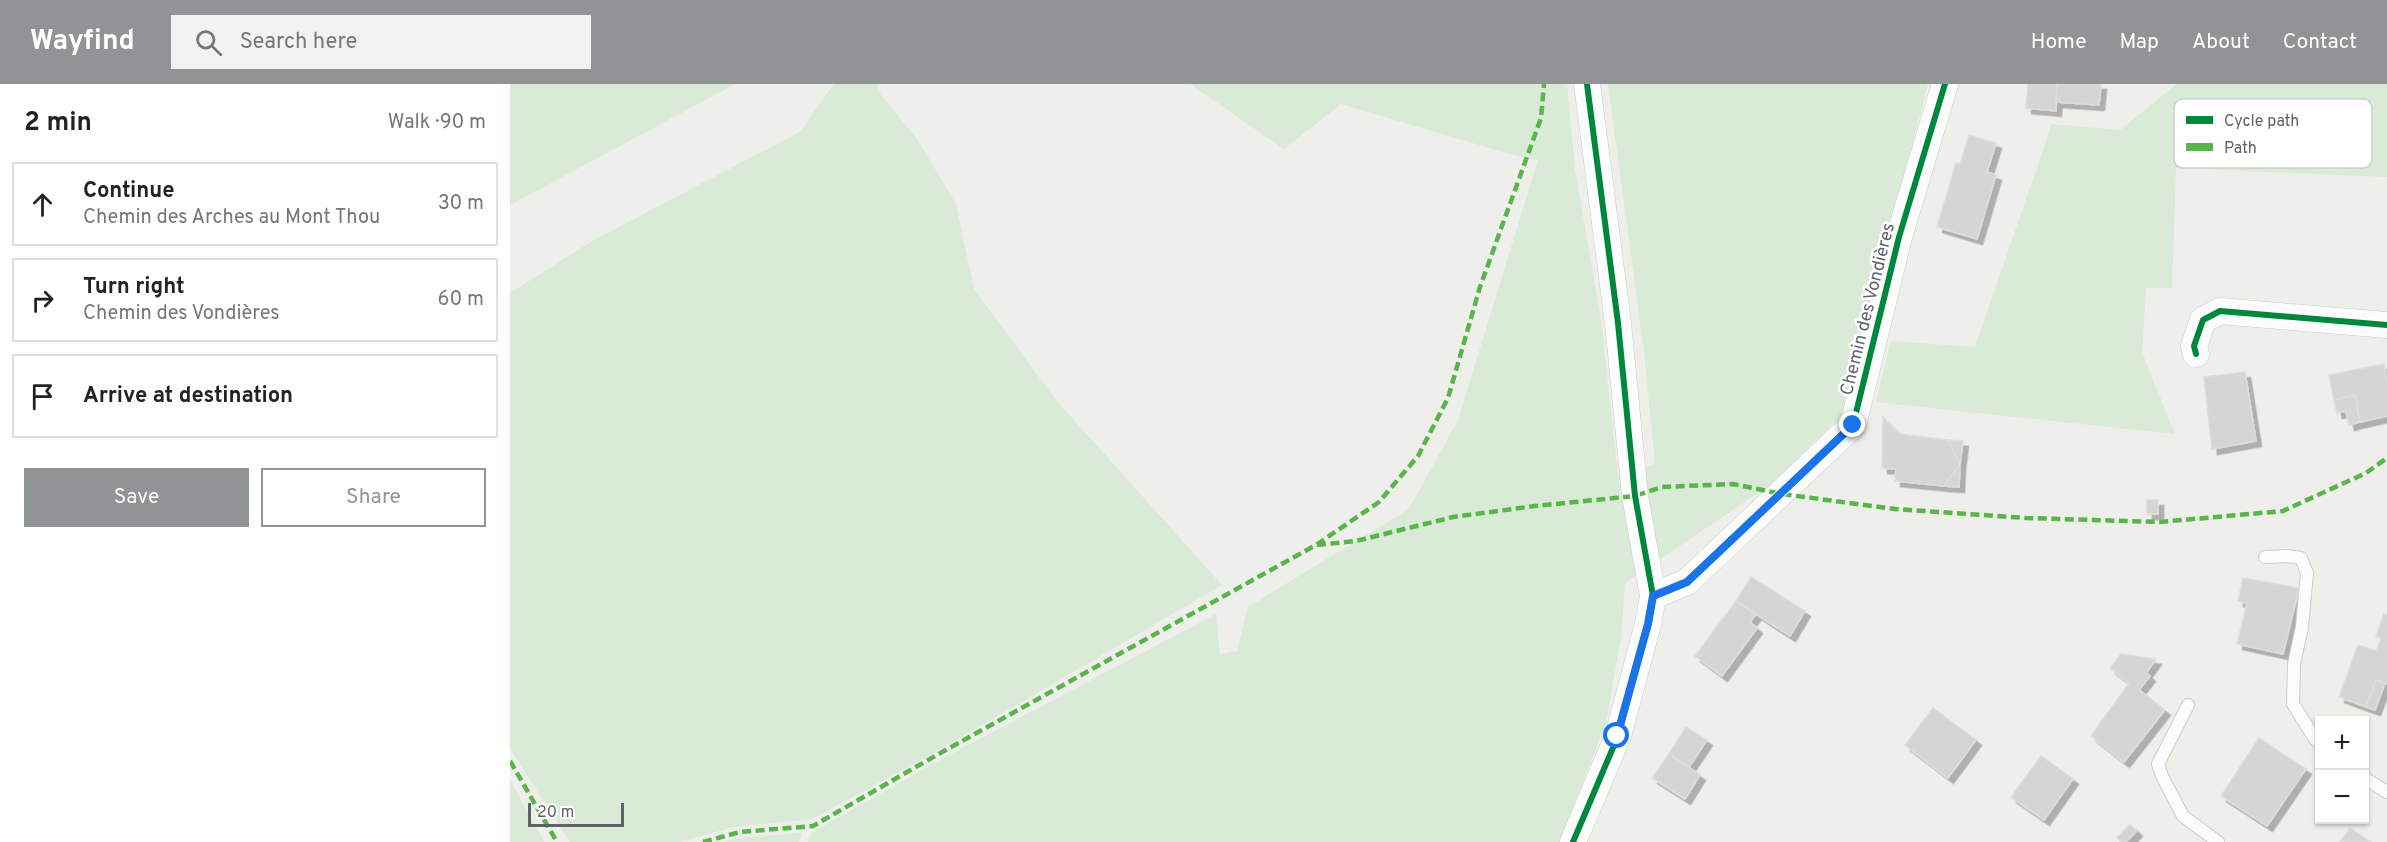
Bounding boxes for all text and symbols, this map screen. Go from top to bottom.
search box [171,15,591,69]
text: Wayfind [30,24,135,60]
icon: search [192,26,225,59]
text: Search here [240,29,357,56]
text: Home [2031,29,2087,56]
text: Map [2120,29,2159,56]
text: About [2192,29,2250,56]
text: Contact [2283,29,2357,56]
legend [2174,99,2372,168]
text: 2 min [24,107,92,140]
text: Walk · 90 m [388,110,486,136]
text: Cycle path [2224,112,2299,132]
text: Path [2224,139,2257,159]
text: Continue [83,178,174,205]
icon: ahead [26,188,59,221]
text: 30 m [438,191,484,217]
text: Chemin des Arches au Mont Thou [83,205,380,231]
street label: Chemin des Vondières [1836,221,1901,398]
text: Turn right [83,274,185,301]
icon: right [26,284,59,317]
text: 60 m [438,287,484,313]
text: Chemin des Vondières [83,301,280,327]
icon: arrive [26,380,59,413]
text: Arrive at destination [83,383,293,410]
route end [1839,411,1865,437]
button: Save [24,468,249,527]
button: Share [261,468,486,527]
map controls [2315,716,2369,824]
button: + [2315,716,2369,770]
route start [1603,722,1629,748]
button: − [2315,770,2369,824]
scale bar [528,800,624,828]
text: 20 m [537,803,574,823]

